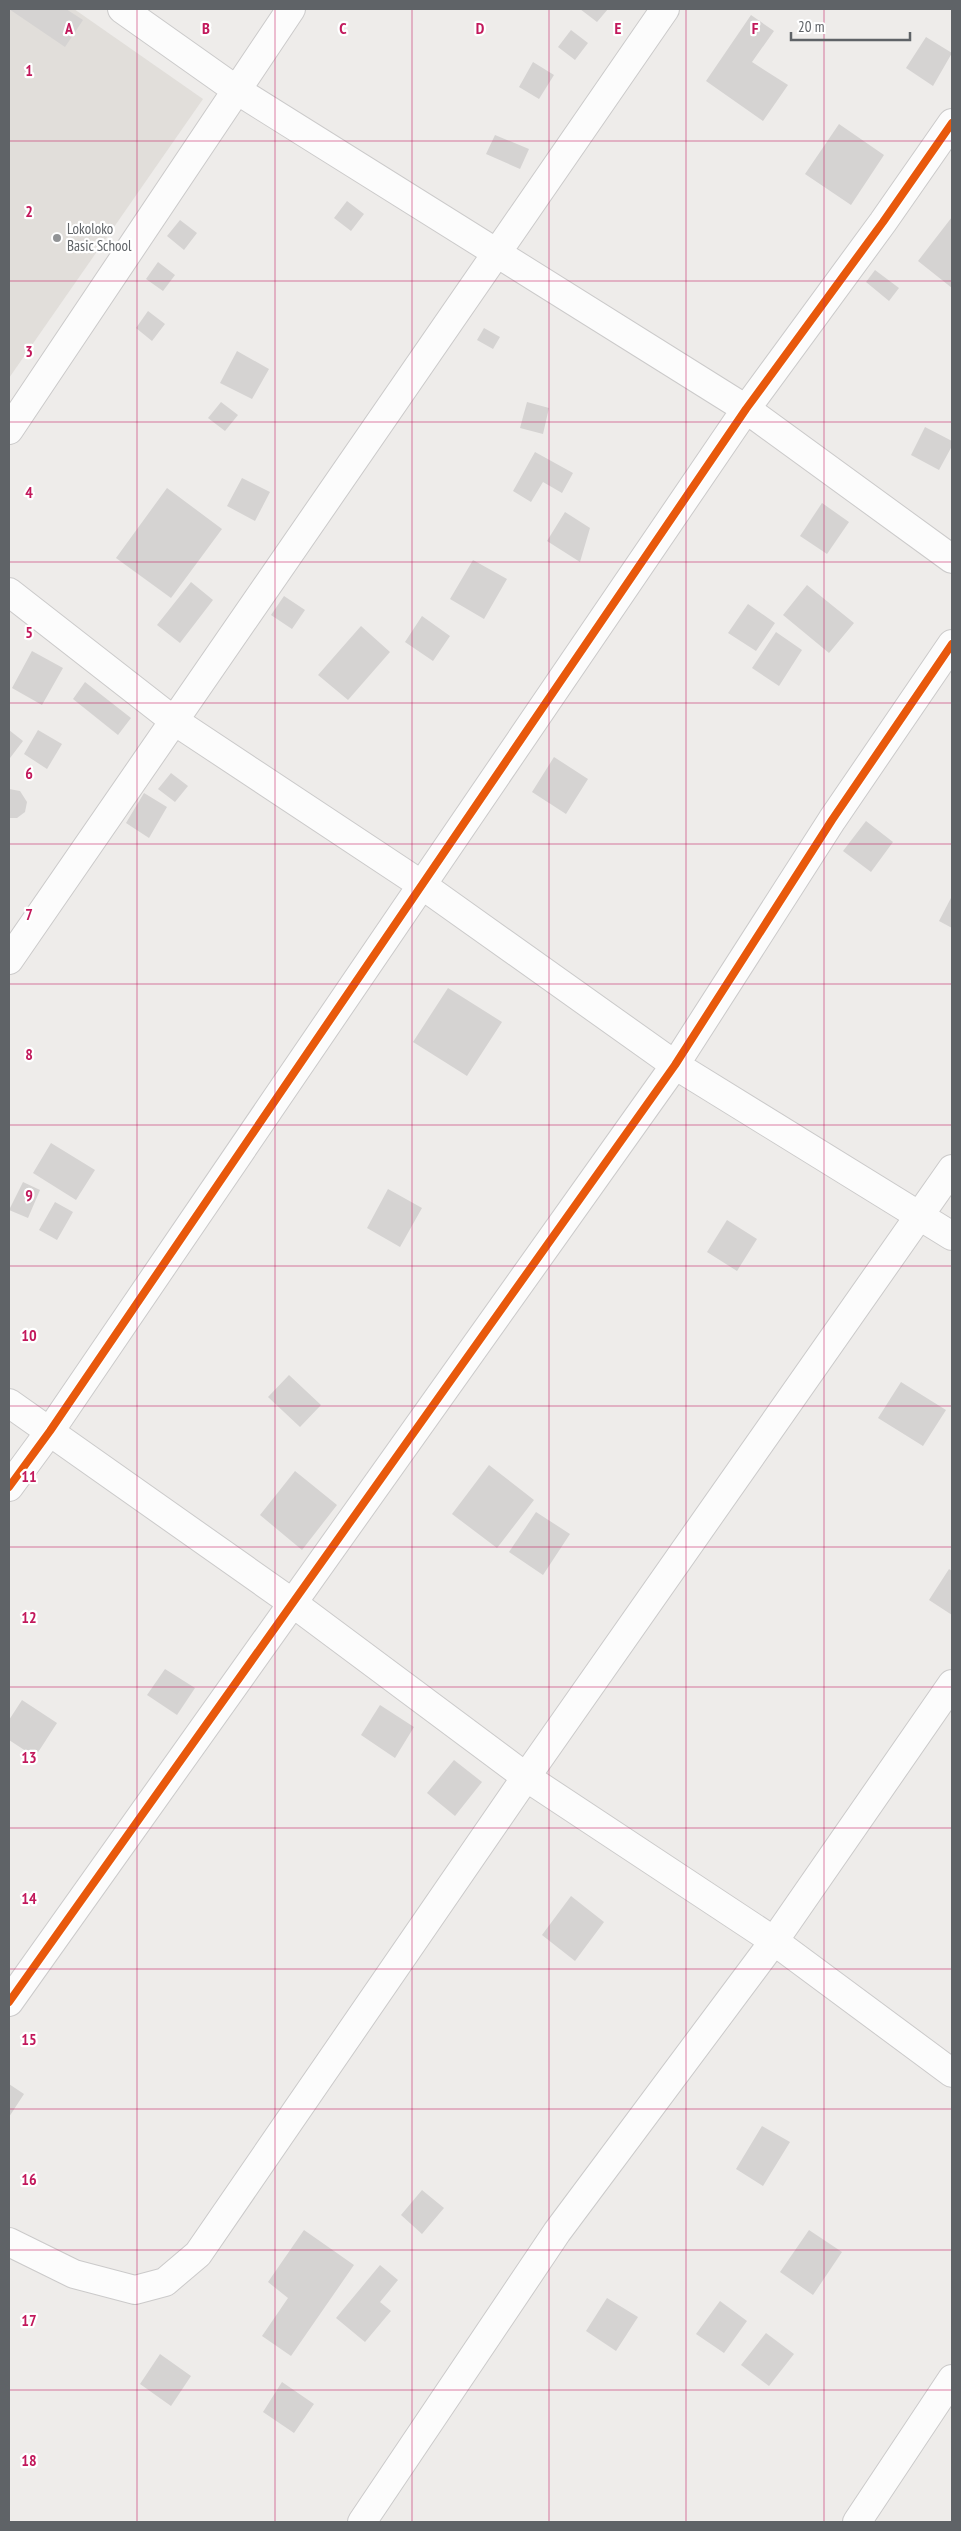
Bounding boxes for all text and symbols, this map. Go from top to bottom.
scale bar [791,10,910,42]
text: 20 m [798,17,824,36]
text: A [64,18,74,38]
text: B [202,18,210,38]
text: C [339,18,347,38]
text: D [476,18,485,38]
text: E [615,18,622,38]
text: F [752,18,759,38]
text: 1 [25,60,33,80]
text: 2 [25,201,33,221]
place label: Lokoloko Basic School [67,219,132,255]
marker: Lokoloko Basic School [51,232,63,244]
text: 3 [25,341,33,361]
text: 4 [25,482,33,502]
text: 5 [25,622,33,642]
text: 6 [25,763,33,783]
text: 7 [25,904,33,924]
text: 8 [25,1044,33,1064]
text: 9 [25,1185,33,1205]
text: 10 [21,1325,37,1345]
text: 11 [21,1466,37,1486]
text: 12 [21,1607,37,1627]
text: 13 [21,1747,37,1767]
text: 14 [21,1888,37,1908]
text: 15 [21,2029,37,2049]
text: 16 [21,2169,37,2189]
text: 17 [21,2310,37,2330]
text: 18 [21,2450,37,2470]

